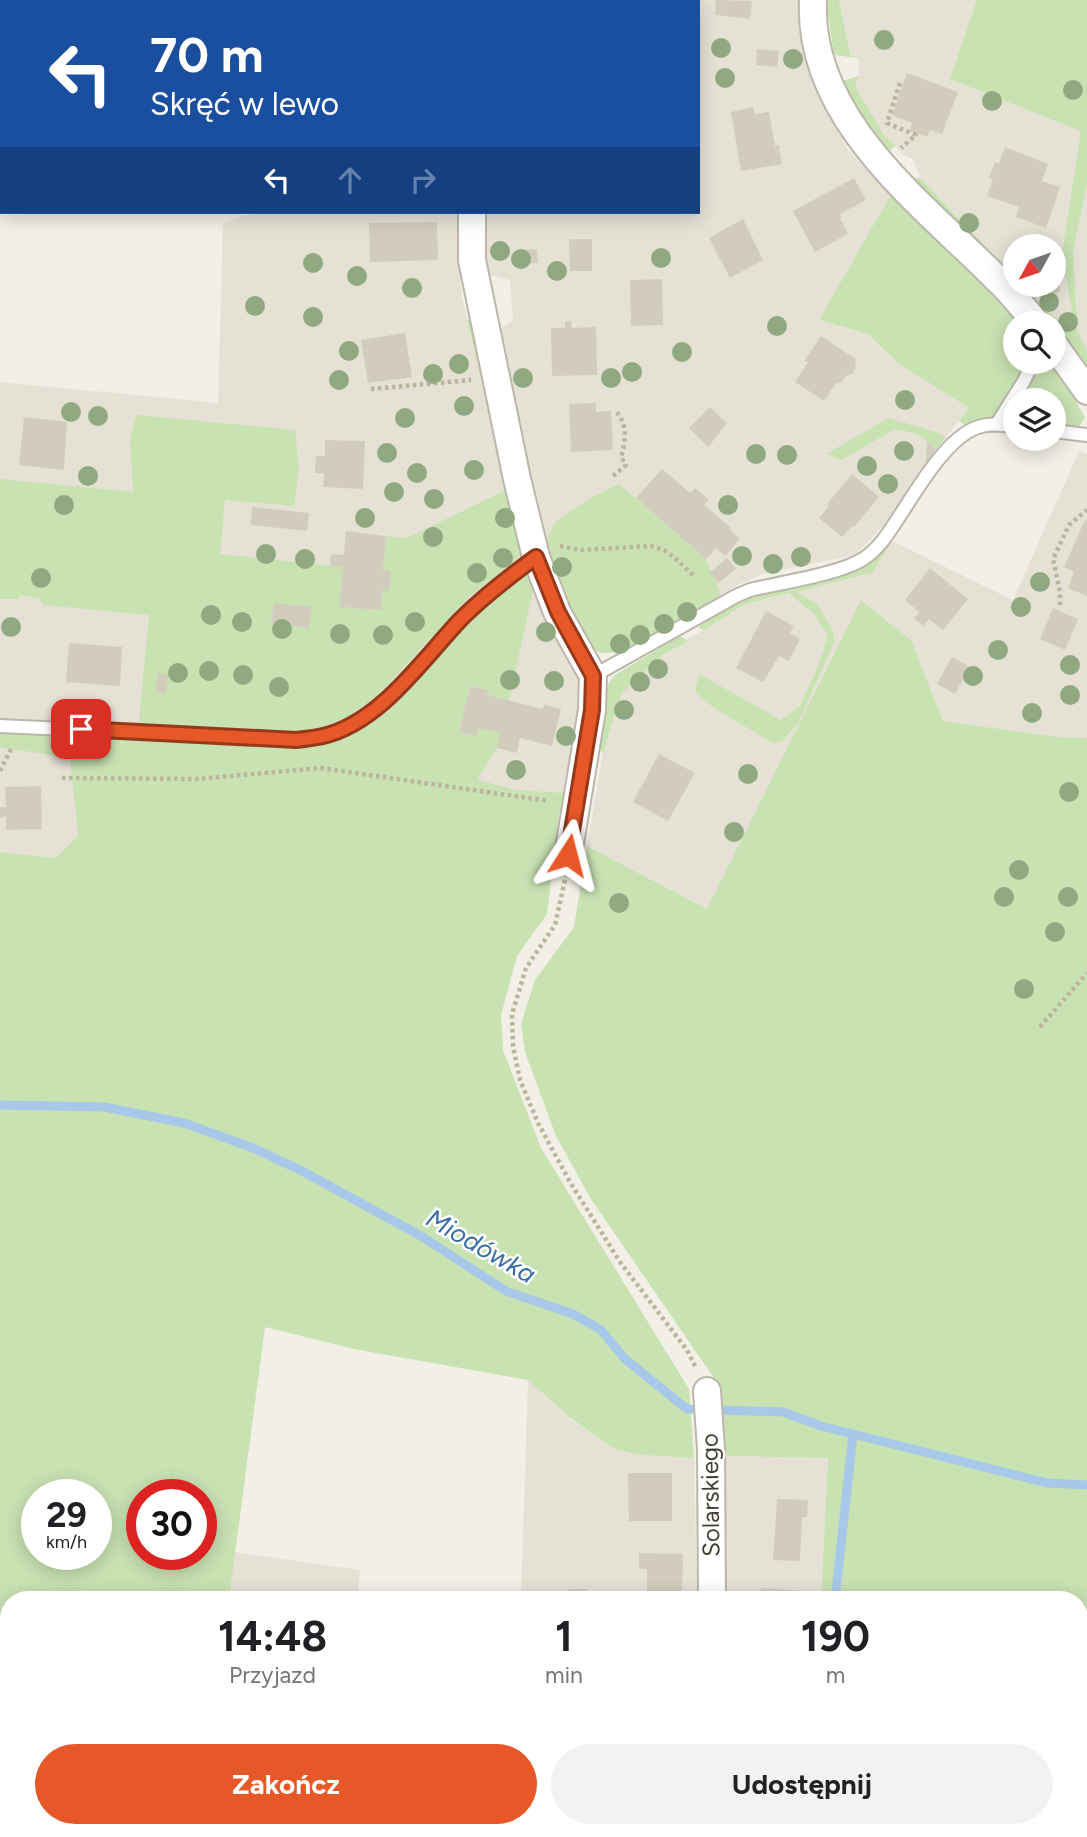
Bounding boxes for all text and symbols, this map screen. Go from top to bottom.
text: 70 m [150,25,263,84]
icon: left [35,28,126,119]
text: Skręć w lewo [150,85,339,123]
icon: left [258,161,296,199]
icon: ahead [331,161,369,199]
icon: right [404,161,442,199]
north arrow [1003,234,1066,298]
map controls [1003,234,1066,451]
button: search [1003,311,1066,374]
button: layers [1003,388,1066,451]
pin [51,699,111,759]
icon: arrive [62,710,100,748]
position arrow [531,818,605,892]
water label: Miodówka [421,1202,541,1290]
street label: Solarskiego [694,1433,726,1557]
speed limit sign: 30 [126,1479,217,1570]
text: 29 [46,1494,87,1536]
text: km/h [46,1531,87,1553]
text: 14:48 [218,1611,327,1662]
text: 1 [555,1611,573,1662]
text: 190 [801,1611,870,1662]
text: Przyjazd [229,1661,316,1689]
text: min [545,1661,583,1689]
text: m [826,1661,845,1689]
button: Zakończ [35,1744,537,1824]
button: Udostępnij [551,1744,1053,1824]

